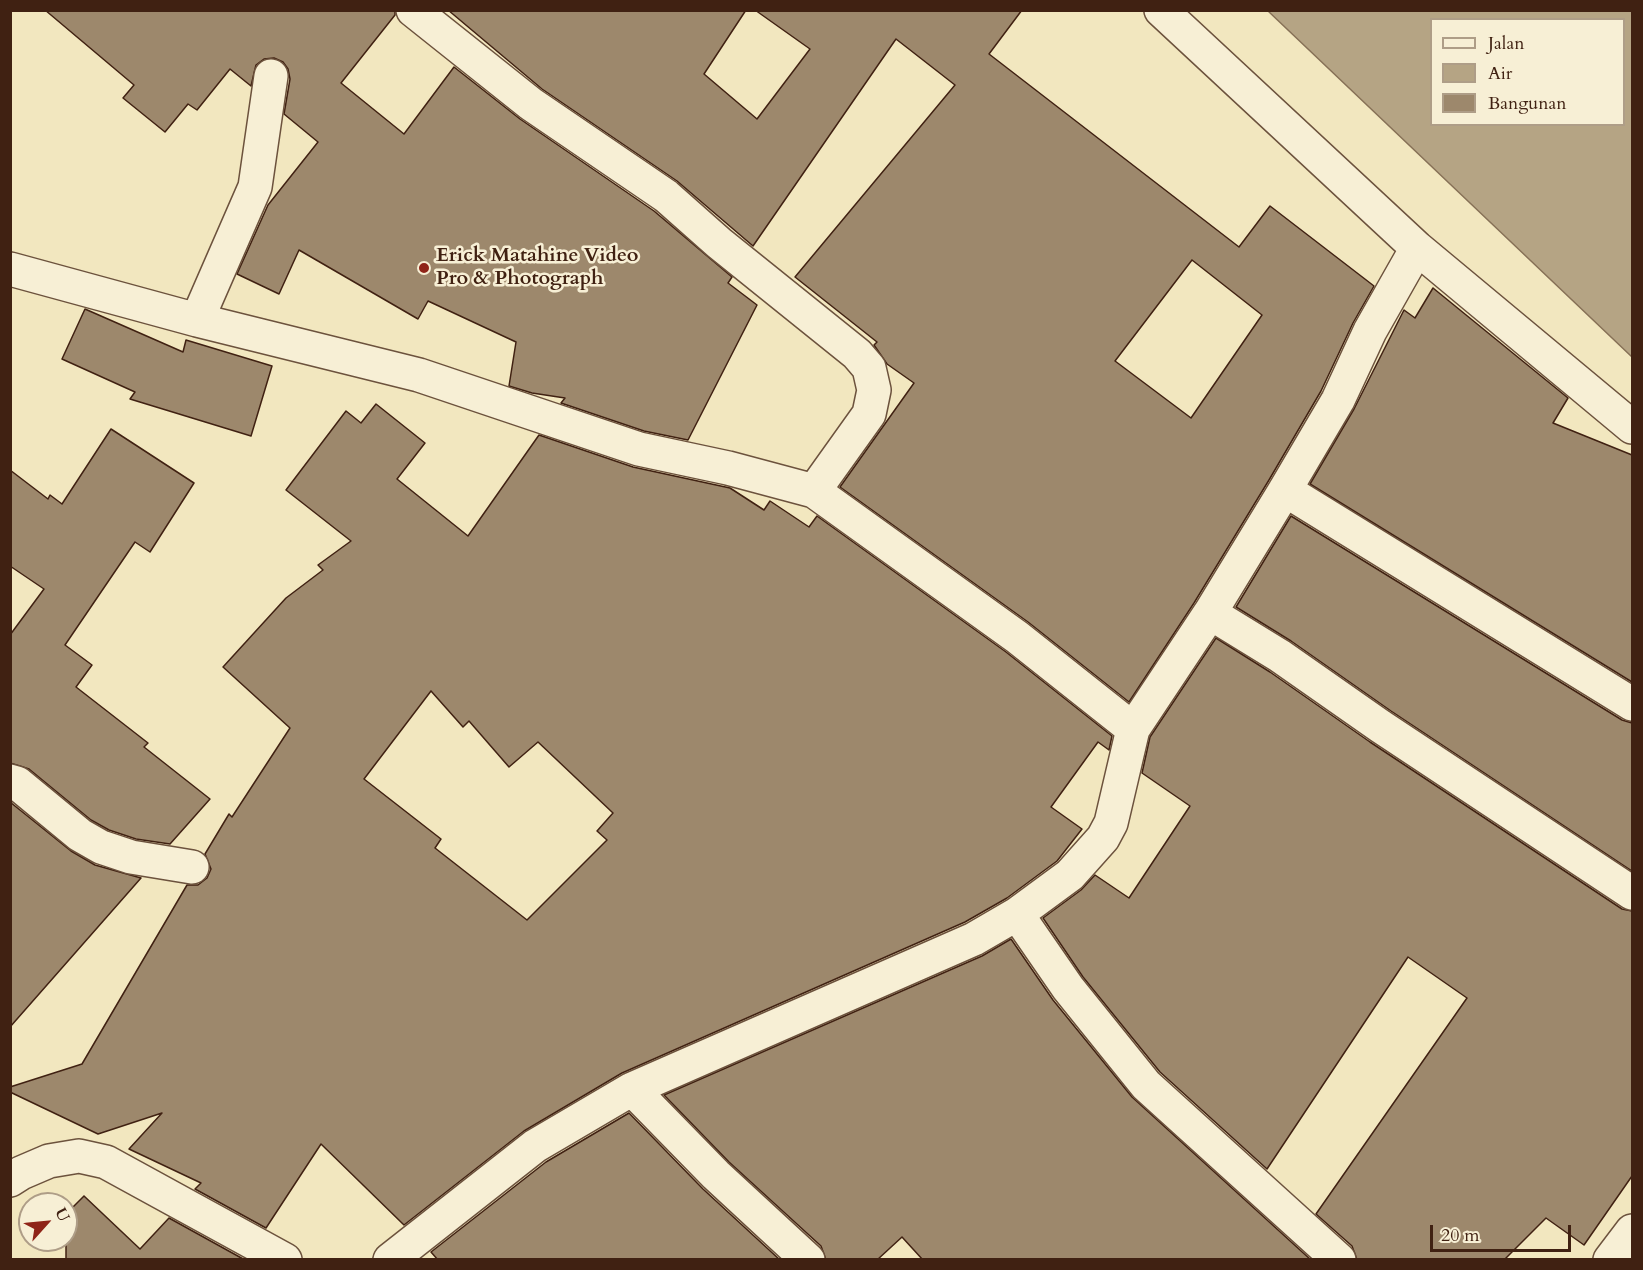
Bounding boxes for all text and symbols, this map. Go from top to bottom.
legend [1430,18,1625,126]
text: Jalan [1488,31,1524,56]
text: Air [1488,61,1512,86]
text: Bangunan [1488,91,1566,116]
place label: Erick Matahine Video Pro & Photograph [436,244,639,291]
marker: Erick Matahine Video Pro & Photograph [417,261,431,275]
north arrow [18,1192,78,1252]
text: U [49,1204,75,1226]
scale bar [1433,1213,1574,1251]
text: 20 m [1441,1223,1480,1248]

